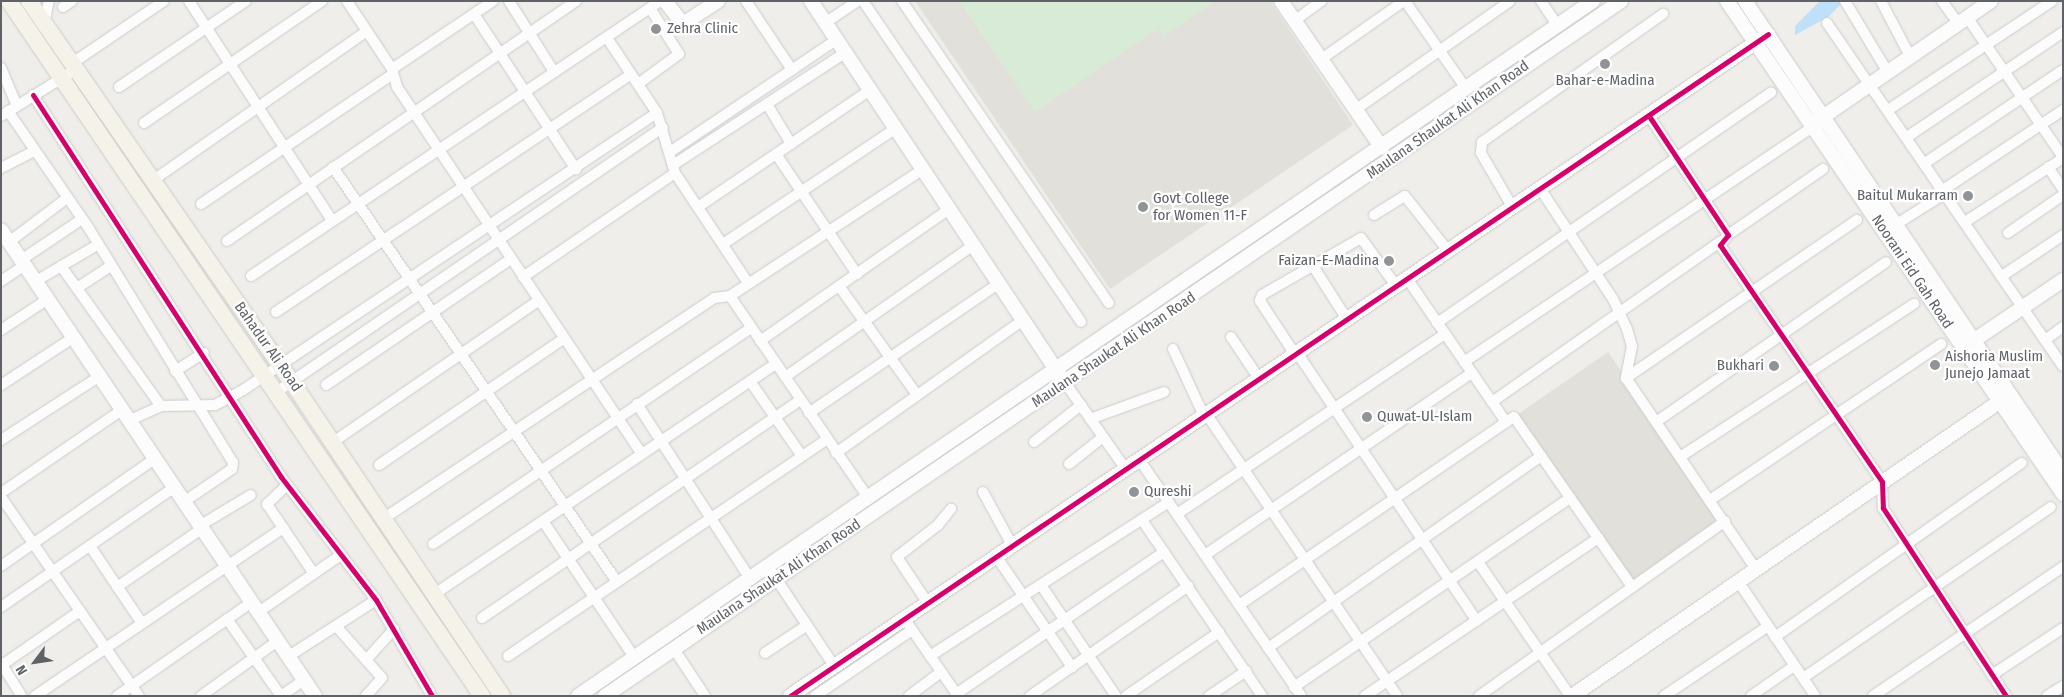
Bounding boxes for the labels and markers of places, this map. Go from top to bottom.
place label: Zehra Clinic [667,20,738,38]
marker: Zehra Clinic [649,22,663,36]
marker: Bahar-e-Madina [1599,58,1611,70]
place label: Bahar-e-Madina [1555,72,1655,90]
place label: Baitul Mukarram [1857,187,1958,205]
place label: Govt College for Women 11-F [1153,189,1247,224]
marker: Baitul Mukarram [1962,190,1974,202]
marker: Govt College for Women 11-F [1137,201,1149,213]
place label: Faizan-E-Madina [1278,252,1379,270]
marker: Faizan-E-Madina [1383,255,1395,267]
place label: Aishoria Muslim Junejo Jamaat [1945,347,2043,382]
place label: Bukhari [1717,357,1764,375]
marker: Aishoria Muslim Junejo Jamaat [1929,359,1941,371]
marker: Bukhari [1768,360,1780,372]
place label: Quwat-Ul-Islam [1377,408,1472,426]
marker: Quwat-Ul-Islam [1361,411,1373,423]
place label: Qureshi [1144,483,1192,501]
marker: Qureshi [1128,486,1140,498]

